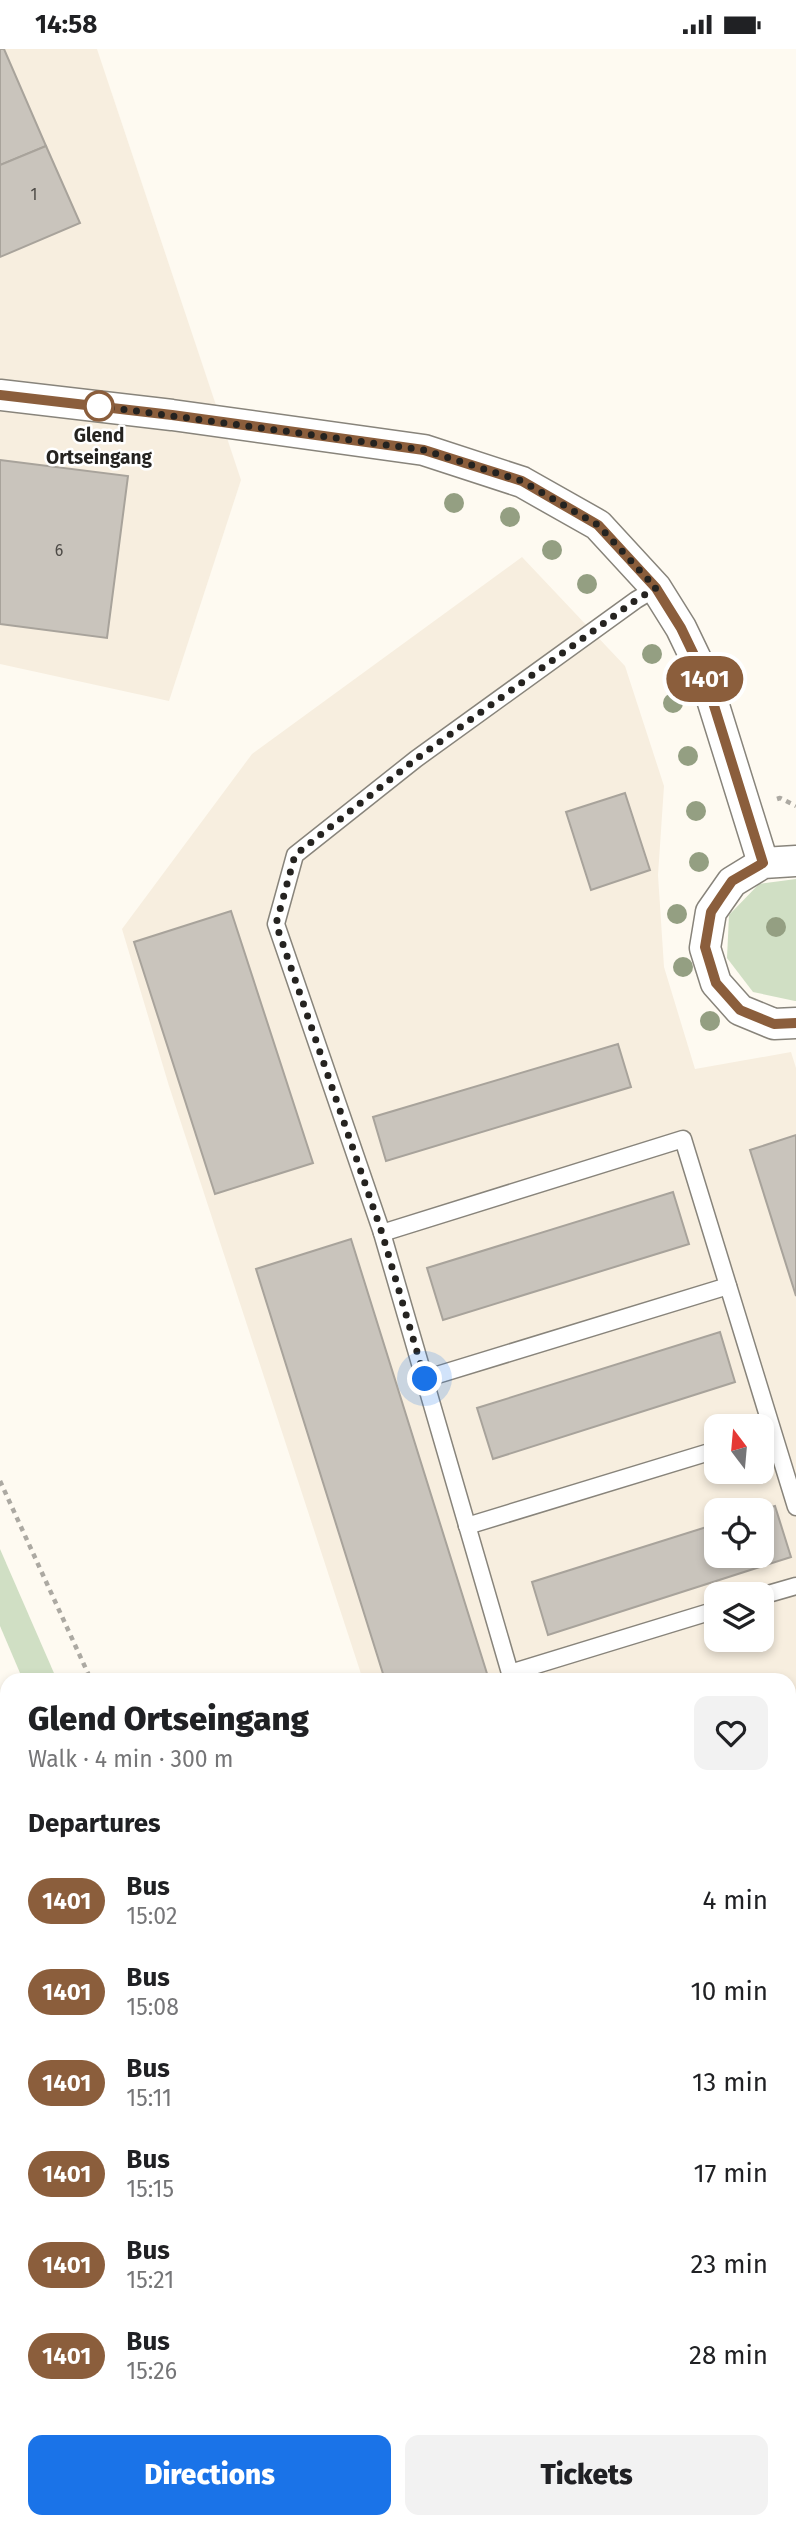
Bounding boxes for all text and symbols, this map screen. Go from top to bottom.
text: 14:58 [35,9,97,40]
house number: 1 [31,185,37,204]
marker: Glend Ortseingang [84,391,114,421]
place label: Glend Ortseingang [46,424,152,469]
house number: 6 [55,541,63,560]
line badge: 1401 [656,656,754,702]
text: 1401 [680,665,730,693]
your location [407,1361,442,1396]
north arrow [704,1414,774,1484]
map controls [704,1414,774,1652]
button: locate [704,1498,774,1568]
button: layers [704,1582,774,1652]
button: heart [694,1696,768,1770]
text: Glend Ortseingang [28,1699,309,1739]
text: Walk · 4 min · 300 m [28,1745,233,1773]
text: Departures [28,1808,161,1839]
text: Bus [126,1871,170,1902]
text: 4 min [702,1885,768,1916]
text: 1401 [42,1887,91,1915]
text: 15:02 [126,1902,177,1930]
text: Bus [126,1962,170,1993]
text: 10 min [690,1976,768,2007]
text: 1401 [42,1978,91,2006]
text: 15:08 [126,1993,179,2021]
text: Bus [126,2053,170,2084]
text: 13 min [692,2067,768,2098]
text: 1401 [42,2069,91,2097]
text: 15:11 [126,2084,172,2112]
text: Bus [126,2144,170,2175]
text: 17 min [693,2158,768,2189]
text: 1401 [42,2160,91,2188]
text: 15:15 [126,2175,174,2203]
text: Bus [126,2235,170,2266]
text: 23 min [691,2249,768,2280]
text: 1401 [42,2251,91,2279]
text: 15:21 [126,2266,174,2294]
text: Bus [126,2326,170,2357]
text: 28 min [689,2340,768,2371]
text: 1401 [42,2342,91,2370]
text: 15:26 [126,2357,177,2385]
button: Directions [28,2435,391,2515]
button: Tickets [405,2435,768,2515]

